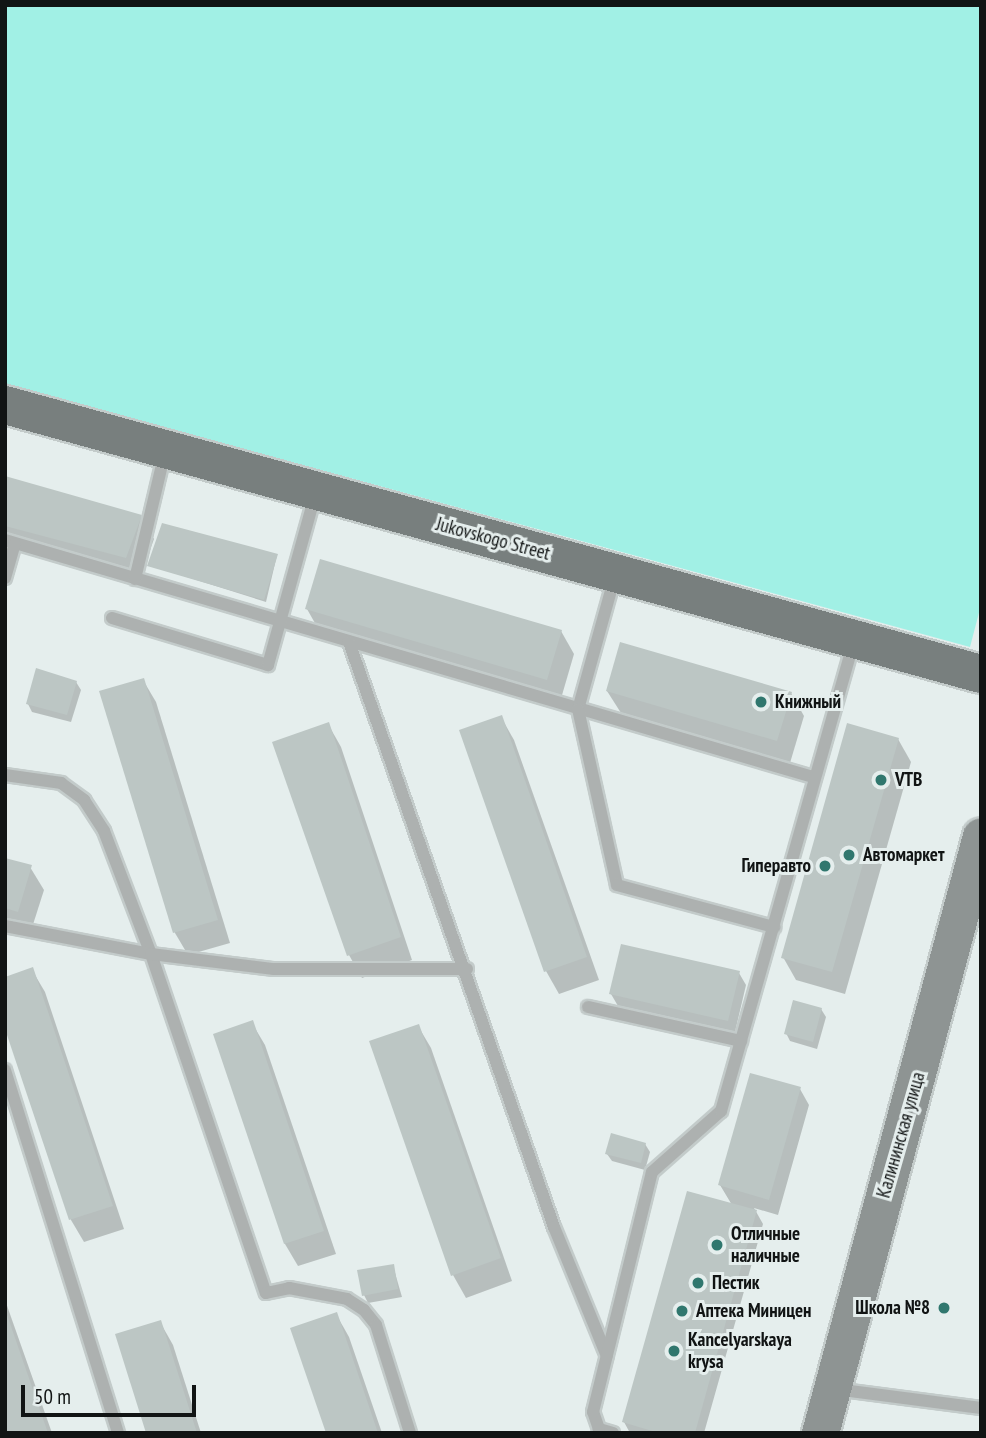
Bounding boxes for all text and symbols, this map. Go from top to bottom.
street label: Jukovskogo Street [434,513,552,565]
place label: Книжный [775,691,841,713]
marker: Книжный [753,694,769,710]
place label: VTB [895,769,922,791]
marker: VTB [873,772,889,788]
place label: Автомаркет [863,844,945,866]
marker: Автомаркет [841,847,857,863]
place label: Гиперавто [741,855,811,877]
marker: Гиперавто [817,858,833,874]
street label: Калининская улица [872,1069,930,1201]
place label: Отличные наличные [731,1223,800,1267]
marker: Отличные наличные [709,1237,725,1253]
place label: Пестик [712,1272,760,1294]
marker: Пестик [690,1275,706,1291]
place label: Школа №8 [855,1297,930,1319]
place label: Аптека Миницен [696,1300,812,1322]
marker: Школа №8 [936,1300,952,1316]
marker: Аптека Миницен [674,1303,690,1319]
place label: Kancelyarskaya krysa [688,1329,792,1373]
marker: Kancelyarskaya krysa [666,1343,682,1359]
scale bar [24,1372,200,1416]
text: 50 m [34,1383,71,1410]

